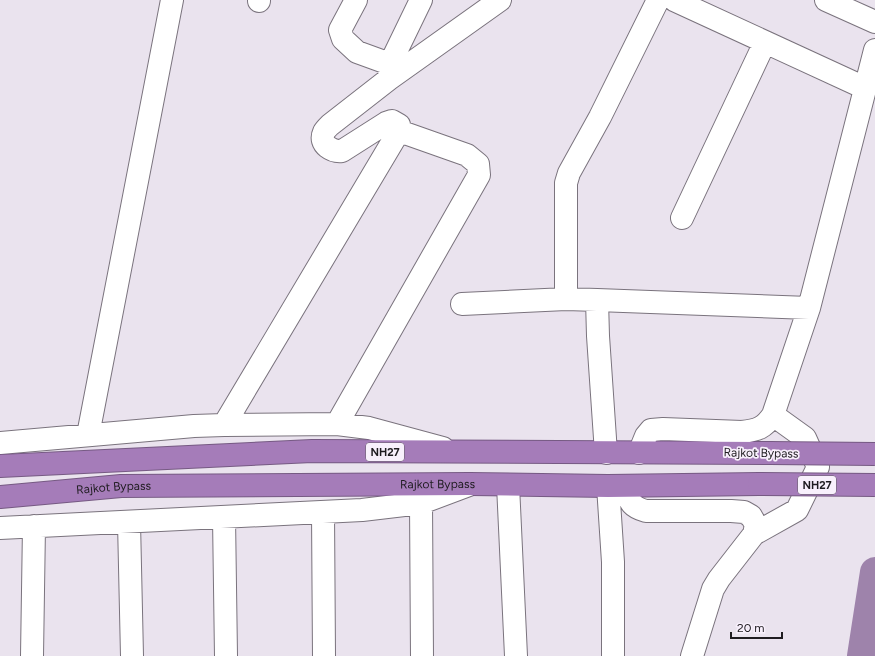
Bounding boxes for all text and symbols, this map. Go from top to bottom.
road number: NH27 [366,443,404,461]
street label: Rajkot Bypass [723,445,799,461]
road number: NH27 [798,476,836,494]
street label: Rajkot Bypass [400,477,476,491]
street label: Rajkot Bypass [75,479,152,497]
scale bar [731,614,782,640]
text: 20 m [737,621,765,635]

